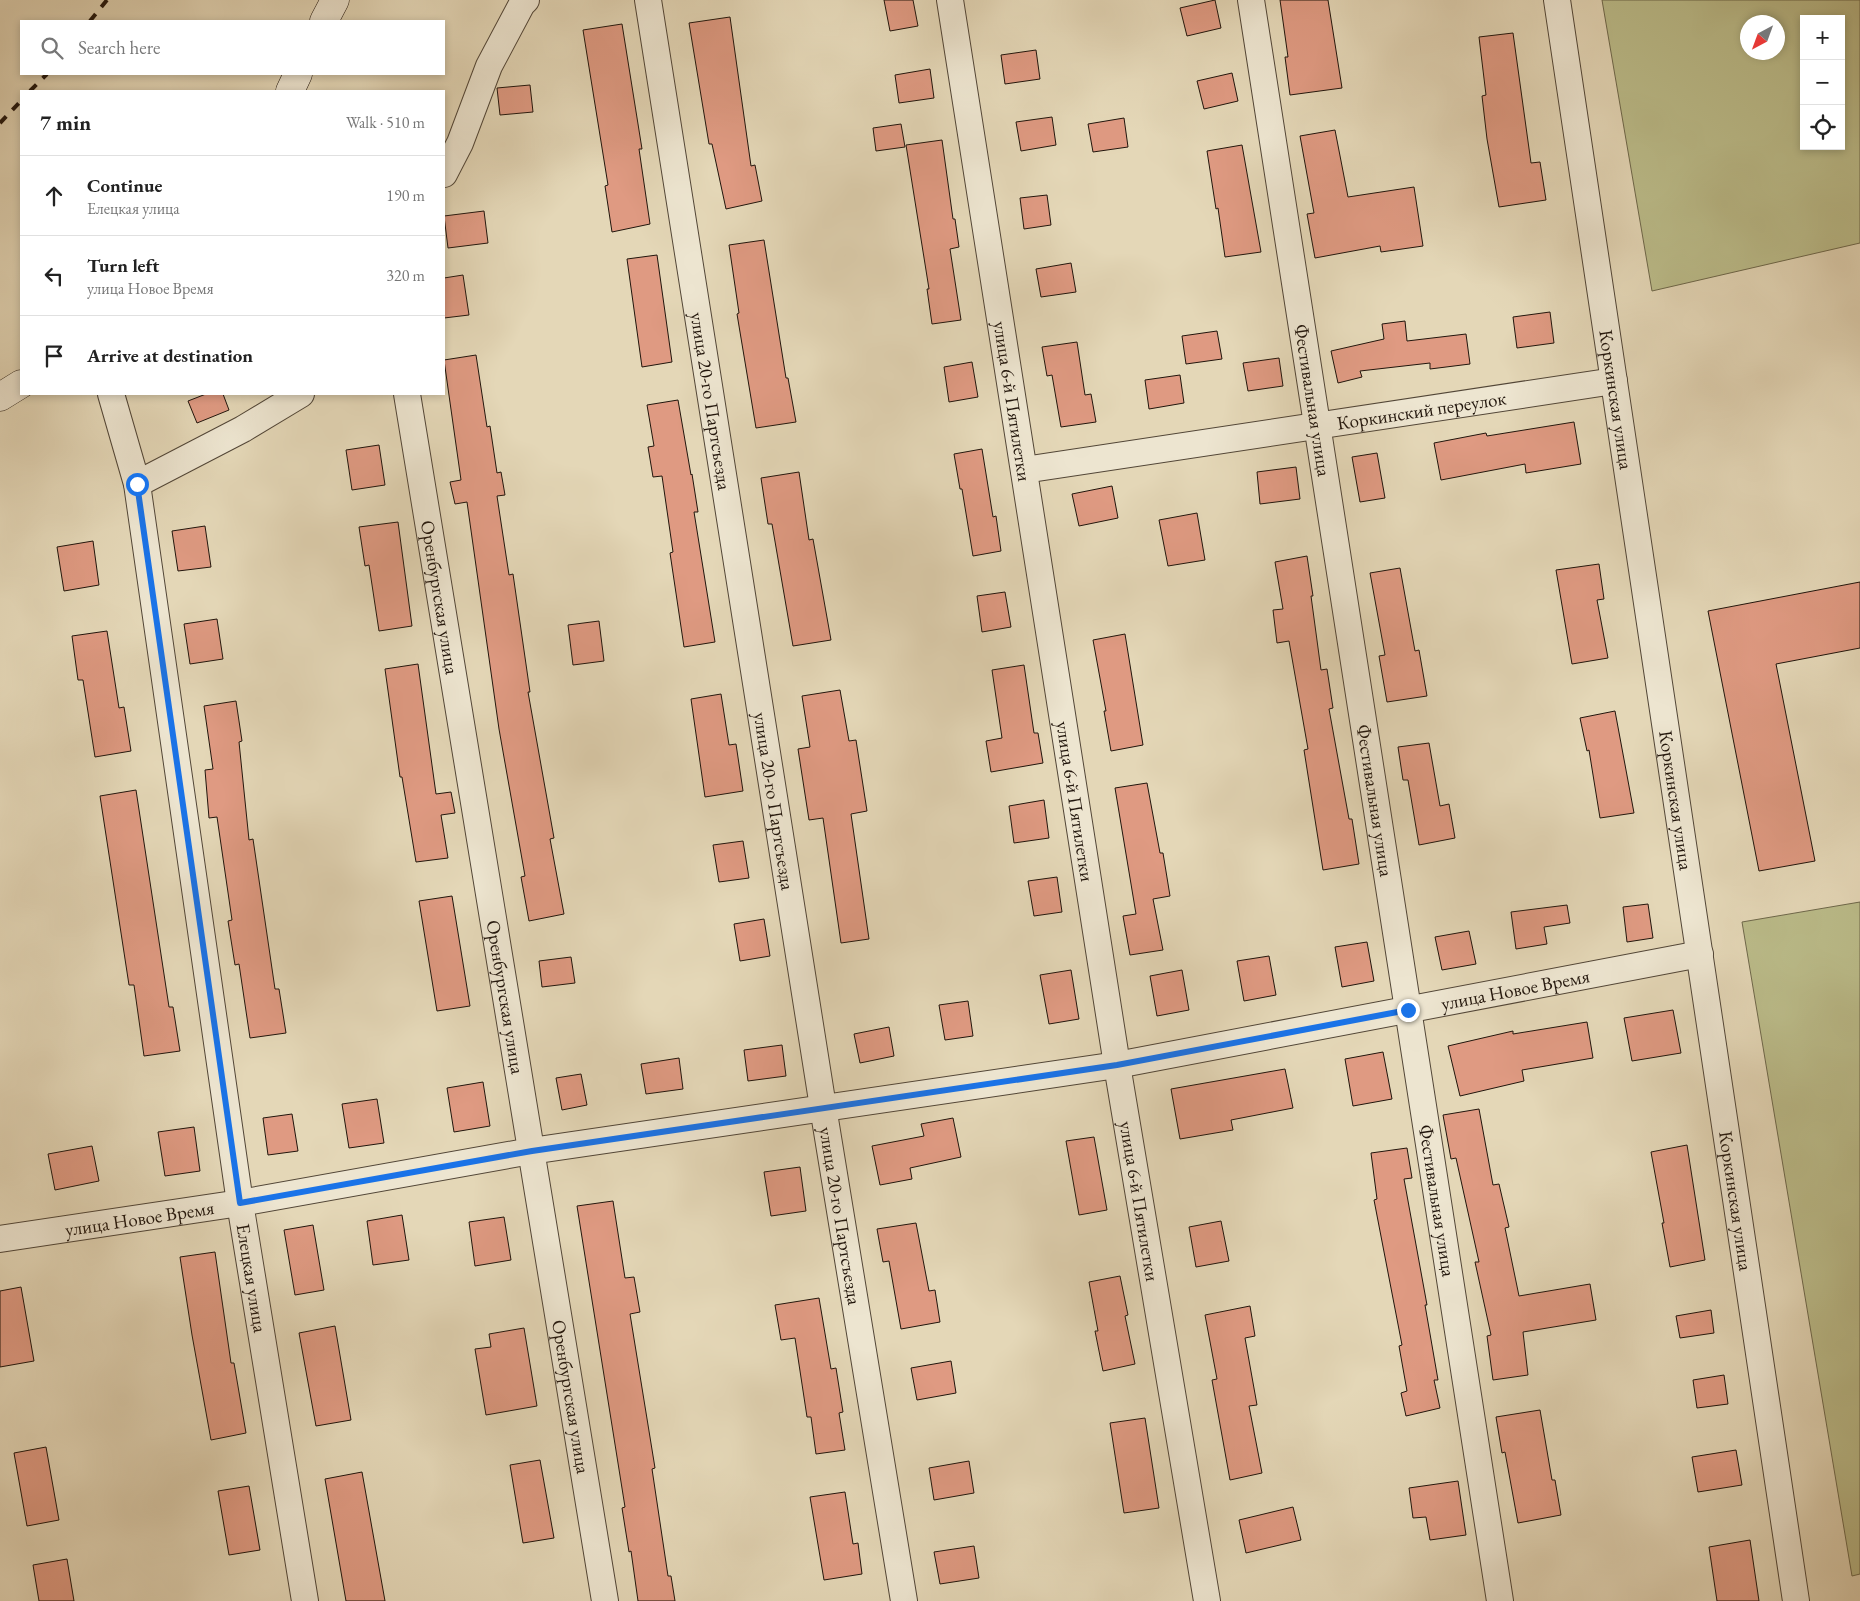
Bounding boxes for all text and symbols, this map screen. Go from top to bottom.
north arrow [1740,15,1785,60]
map controls [1800,15,1845,150]
button: + [1800,15,1845,60]
search box [20,20,445,75]
icon: search [38,34,66,62]
text: Search here [78,35,160,60]
button: − [1800,60,1845,105]
button: locate [1800,105,1845,150]
text: 7 min [40,109,91,136]
text: Walk · 510 m [346,112,425,133]
text: Continue [87,173,162,198]
icon: ahead [40,182,68,210]
text: 190 m [386,185,425,206]
text: Елецкая улица [87,198,180,219]
text: Turn left [87,253,159,278]
icon: left [40,262,68,290]
text: 320 m [386,265,425,286]
text: улица Новое Время [87,278,214,299]
street label: улица 20-го Партсъезда [685,310,738,492]
street label: улица 6-й Пятилетки [988,319,1038,483]
street label: Фестивальная улица [1289,322,1337,478]
street label: Коркинская улица [1594,328,1639,472]
icon: arrive [40,342,68,370]
text: Arrive at destination [87,343,253,368]
street label: Коркинский переулок [1335,385,1508,435]
route start [126,473,149,496]
street label: Оренбургская улица [415,518,465,677]
street label: улица 20-го Партсъезда [748,710,801,892]
street label: улица 6-й Пятилетки [1051,719,1101,883]
street label: Фестивальная улица [1351,722,1400,879]
street label: Коркинская улица [1654,729,1699,872]
street label: Оренбургская улица [481,918,531,1076]
street label: улица Новое Время [1439,963,1592,1016]
route end [1397,999,1420,1022]
street label: улица 6-й Пятилетки [1114,1119,1166,1283]
street label: Фестивальная улица [1414,1123,1462,1279]
street label: улица 20-го Партсъезда [814,1125,868,1307]
street label: Коркинская улица [1713,1129,1759,1273]
street label: улица Новое Время [63,1194,216,1242]
street label: Елецкая улица [231,1222,274,1335]
street label: Оренбургская улица [547,1318,596,1476]

